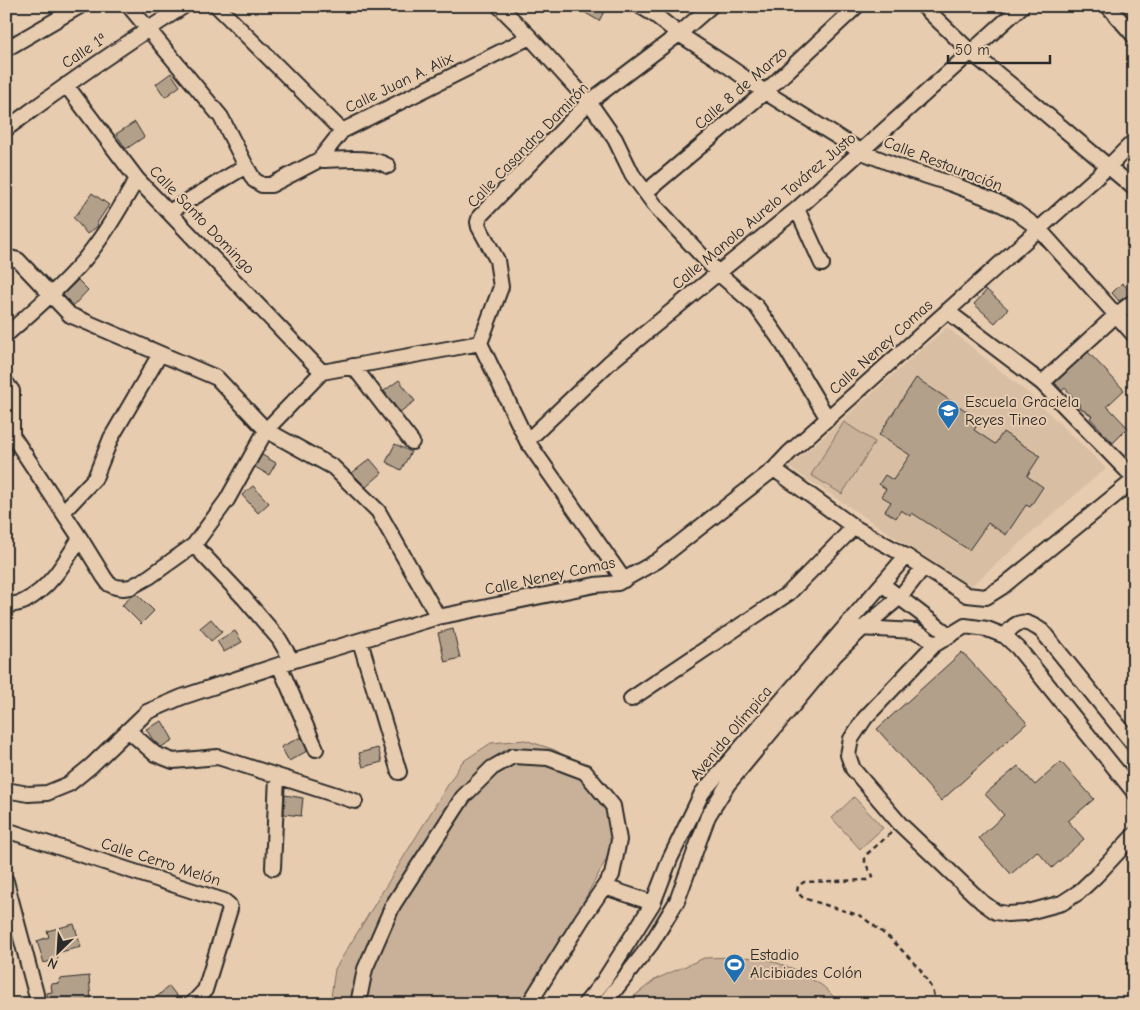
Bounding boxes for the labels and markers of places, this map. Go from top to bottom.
place label: Escuela Graciela Reyes Tineo [965,393,1079,429]
school or university icon: Escuela Graciela Reyes Tineo [937,399,961,430]
place label: Estadio Alcibiades Colón [750,946,862,982]
sports icon: Estadio Alcibiades Colón [722,952,746,983]

